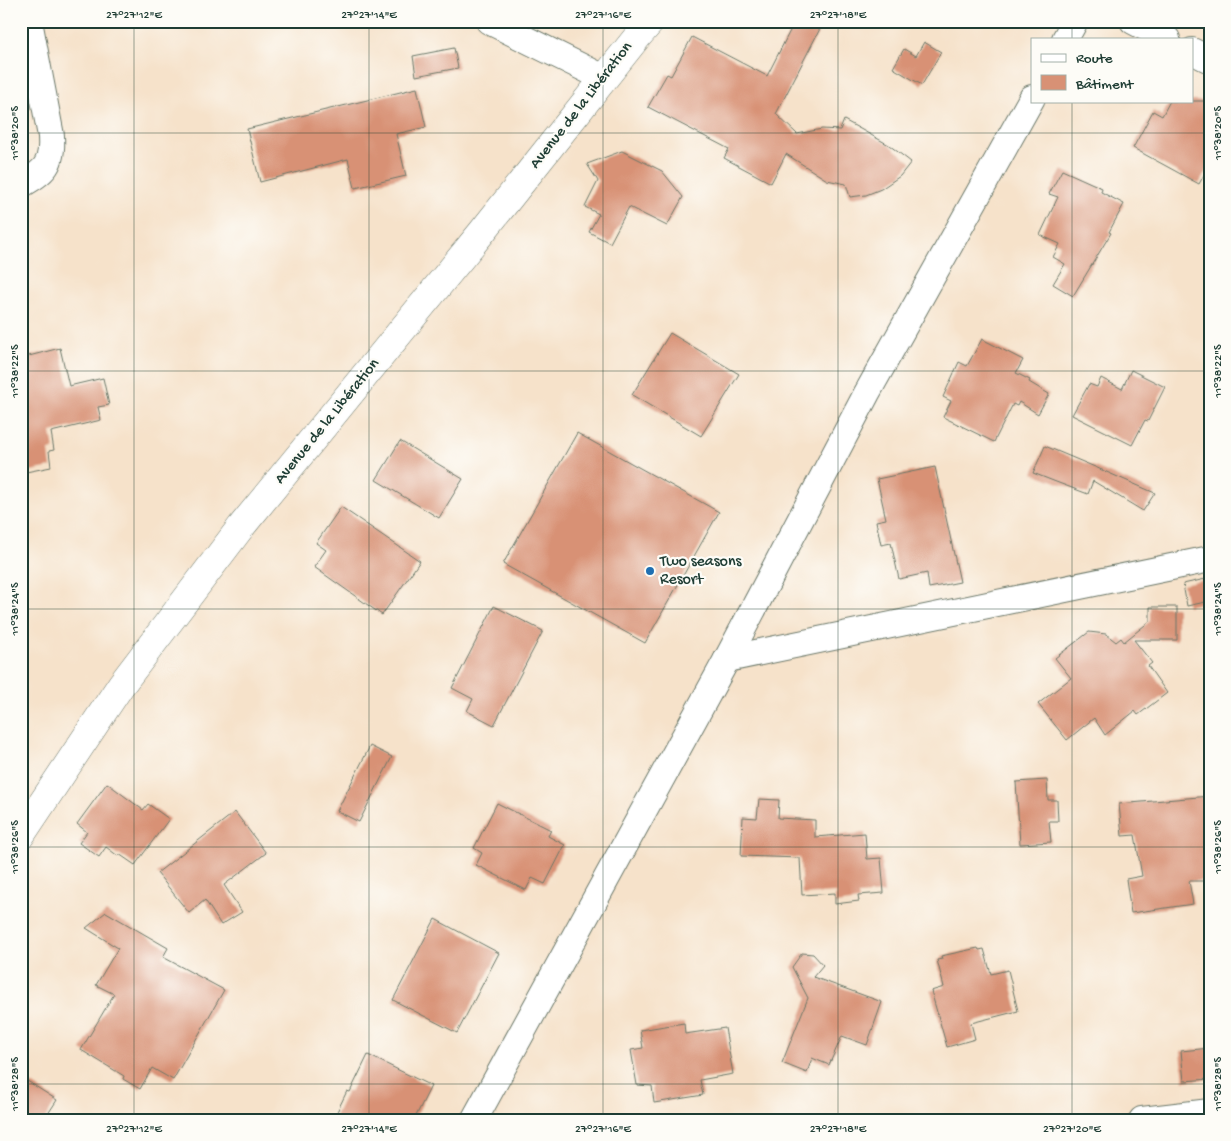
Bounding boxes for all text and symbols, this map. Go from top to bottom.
text: 27°27'12"E [106,9,162,23]
text: 27°27'14"E [341,9,397,23]
text: 27°27'16"E [575,9,632,23]
text: 27°27'18"E [810,9,867,23]
street label: Avenue de la Libération [526,38,638,173]
legend [1031,38,1194,102]
text: Route [1076,50,1113,68]
text: Bâtiment [1075,76,1135,94]
text: 11°38'20"S [9,105,23,161]
text: 11°38'20"S [1212,105,1226,161]
text: 11°38'22"S [9,344,23,399]
text: 11°38'22"S [1212,344,1226,399]
street label: Avenue de la Libération [272,355,385,489]
place label: Two seasons Resort [659,553,742,590]
marker: Two seasons Resort [644,565,656,577]
text: 11°38'24"S [9,582,23,637]
text: 11°38'24"S [1212,582,1226,637]
text: 11°38'26"S [9,820,23,875]
text: 11°38'26"S [1212,820,1226,875]
text: 11°38'28"S [9,1057,23,1112]
text: 11°38'28"S [1212,1057,1226,1112]
text: 27°27'12"E [106,1123,162,1137]
text: 27°27'14"E [341,1123,397,1137]
text: 27°27'16"E [575,1123,632,1137]
text: 27°27'18"E [810,1123,867,1137]
text: 27°27'20"E [1043,1123,1101,1137]

